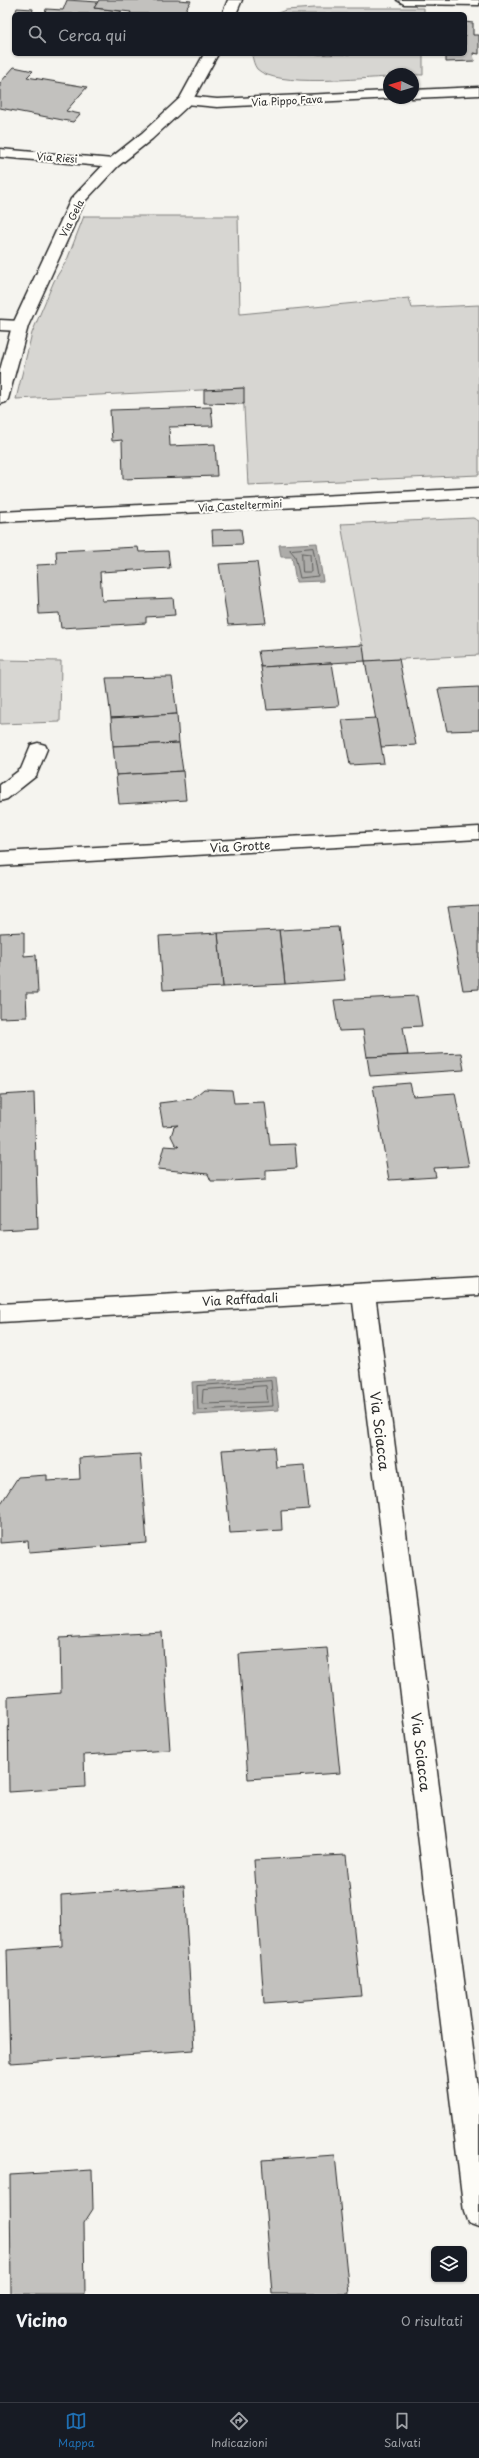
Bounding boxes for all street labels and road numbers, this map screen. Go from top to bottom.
street label: Via Pippo Fava [251,91,324,109]
street label: Via Riesi [36,148,78,166]
street label: Via Gela [55,196,87,240]
street label: Via Casteltermini [198,495,283,515]
street label: Via Grotte [209,835,271,857]
street label: Via Raffadali [201,1288,279,1310]
street label: Via Sciacca [365,1390,395,1473]
street label: Via Sciacca [406,1711,436,1794]

